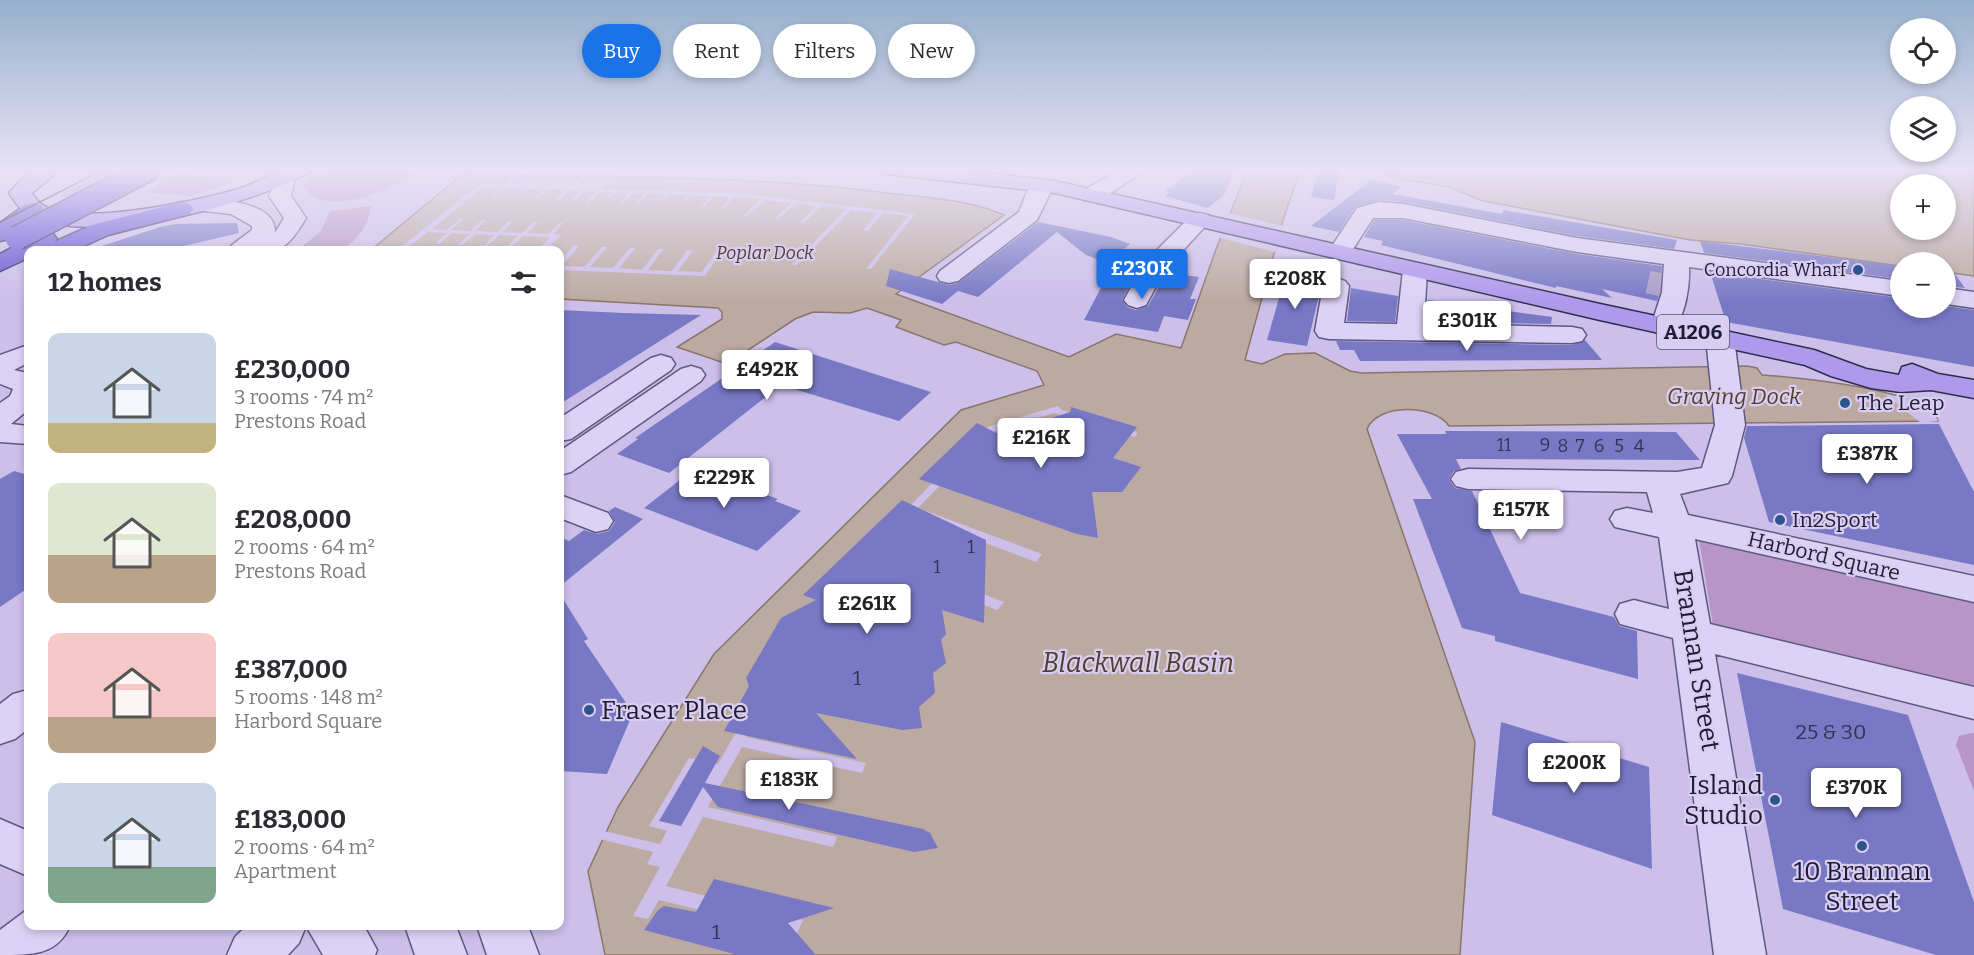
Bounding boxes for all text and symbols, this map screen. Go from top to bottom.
map controls [1890,18,1956,318]
button: locate [1890,18,1956,84]
chip: Buy [582,24,661,78]
chip: Rent [673,24,761,78]
chip: Filters [773,24,876,78]
chip: New [888,24,975,78]
button: layers [1890,96,1956,162]
button: + [1890,174,1956,240]
water label: Poplar Dock [716,242,814,264]
pin: £230K [1100,249,1184,300]
button: − [1890,252,1956,318]
text: £230K [1111,256,1173,280]
pin: £208K [1253,259,1337,310]
place label: Concordia Wharf [1704,259,1848,281]
marker: Concordia Wharf [1851,263,1865,277]
icon: filters [507,266,540,299]
text: £208K [1264,266,1326,290]
text: 12 homes [48,267,162,298]
pin: £301K [1425,301,1509,352]
text: £301K [1437,308,1497,332]
road number: A1206 [1657,315,1729,349]
pin: £492K [725,350,809,401]
text: £230,000 [234,354,351,385]
icon: home [96,357,168,429]
text: £492K [736,357,798,381]
water label: Graving Dock [1667,383,1802,410]
text: 3 rooms · 74 m² [234,385,373,409]
place label: The Leap [1857,390,1945,416]
marker: The Leap [1838,396,1852,410]
text: Prestons Road [234,409,366,433]
pin: £216K [999,418,1083,469]
text: £216K [1011,425,1071,449]
house number: 11 [1497,434,1512,456]
house number: 9 [1540,434,1550,456]
pin: £387K [1825,434,1909,485]
house number: 8 [1558,435,1568,457]
house number: 7 [1575,435,1585,457]
house number: 6 [1594,435,1604,457]
house number: 5 [1614,435,1624,457]
house number: 4 [1634,435,1645,457]
text: £387K [1836,441,1898,465]
pin: £229K [682,458,766,509]
text: £229K [693,465,755,489]
pin: £157K [1479,490,1563,541]
text: £157K [1492,497,1550,521]
text: £208,000 [234,504,351,535]
icon: home [96,507,168,579]
place label: In2Sport [1792,507,1878,533]
marker: In2Sport [1773,513,1787,527]
street label: Harbord Square [1745,526,1903,586]
text: 2 rooms · 64 m² [234,535,375,559]
house number: 1 [967,536,975,558]
house number: 1 [933,556,941,578]
text: Prestons Road [234,559,366,583]
street label: Brannan Street [1667,567,1726,754]
pin: £261K [825,584,909,635]
text: £261K [838,591,896,615]
water label: Blackwall Basin [1042,647,1234,679]
text: £387,000 [234,654,348,685]
icon: home [96,657,168,729]
house number: 1 [853,665,862,691]
text: 5 rooms · 148 m² [234,685,383,709]
place label: Fraser Place [601,695,747,726]
marker: Fraser Place [582,703,596,717]
text: Harbord Square [234,709,382,733]
house number: 25 & 30 [1796,719,1866,745]
pin: £200K [1532,743,1616,794]
text: £200K [1542,750,1606,774]
pin: £183K [747,760,831,811]
text: £183K [760,767,818,791]
pin: £370K [1814,768,1898,819]
place label: Island Studio [1684,770,1763,831]
text: £370K [1825,775,1887,799]
marker: Island Studio [1768,793,1782,807]
text: £183,000 [234,804,346,835]
icon: home [96,807,168,879]
text: 2 rooms · 64 m² [234,835,375,859]
marker: 10 Brannan Street [1855,839,1869,853]
place label: 10 Brannan Street [1793,856,1931,917]
text: Apartment [234,859,337,883]
house number: 1 [712,919,721,945]

